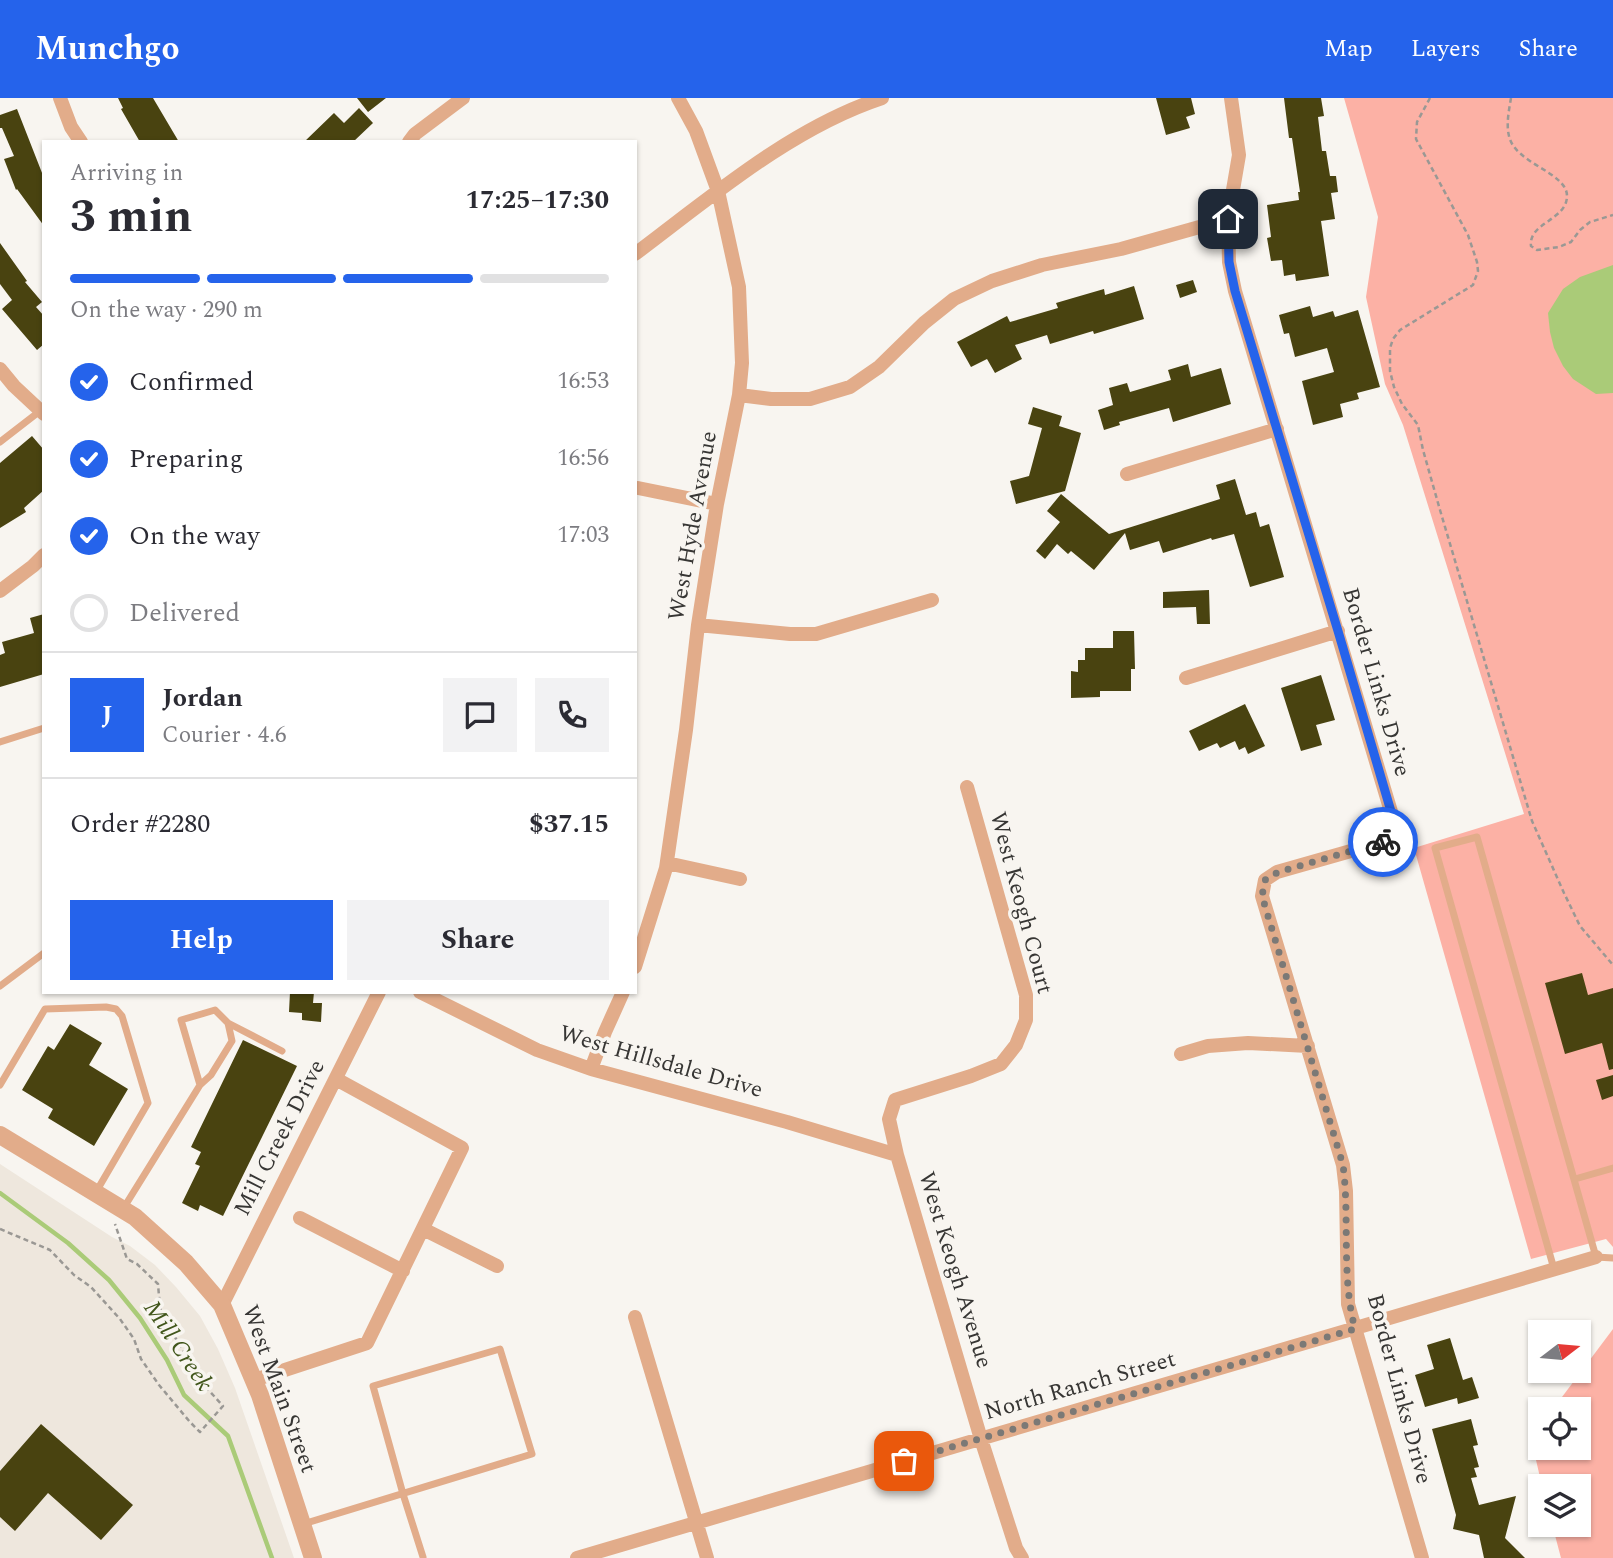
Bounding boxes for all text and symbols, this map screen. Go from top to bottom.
text: Munchgo [35,24,180,74]
text: Map [1324,31,1373,67]
text: Layers [1411,31,1481,67]
text: Share [1519,31,1578,67]
text: Arriving in [70,156,183,191]
text: 17:25–17:30 [465,180,609,220]
text: 3 min [70,182,192,252]
pin [1198,189,1258,249]
icon: home [1209,200,1247,238]
text: On the way · 290 m [70,293,263,328]
text: Confirmed [129,362,254,402]
icon: check [70,363,108,401]
text: 16:53 [557,364,609,399]
street label: West Hyde Avenue [659,428,727,624]
text: Preparing [129,439,243,479]
icon: check [70,440,108,478]
text: 16:56 [557,441,609,476]
text: On the way [129,516,260,556]
icon: check [70,517,108,555]
text: 17:03 [557,518,609,553]
street label: Border Links Drive [1332,583,1420,781]
text: Delivered [129,593,240,633]
text: Jordan [162,678,243,718]
button: chat [443,678,517,752]
button: phone [535,678,609,752]
text: J [101,695,113,735]
text: Courier · 4.6 [162,718,287,753]
text: Order #2280 [70,804,210,844]
text: $37.15 [529,804,609,844]
courier [1348,807,1418,877]
street label: West Keogh Court [980,808,1062,998]
icon: bike [1364,823,1402,861]
button: Help [70,900,333,980]
button: Share [347,900,609,980]
street label: West Hillsdale Drive [555,1016,767,1108]
street label: Mill Creek Drive [225,1054,335,1222]
street label: West Keogh Avenue [908,1167,1002,1373]
street label: Border Links Drive [1357,1290,1441,1488]
water label: Mill Creek [134,1293,222,1399]
street label: West Main Street [232,1300,326,1478]
north arrow [1528,1320,1591,1382]
map controls [1528,1320,1591,1537]
street label: North Ranch Street [980,1342,1180,1430]
button: locate [1528,1397,1591,1460]
pin [874,1431,934,1491]
icon: bag [885,1442,923,1480]
button: layers [1528,1474,1591,1537]

